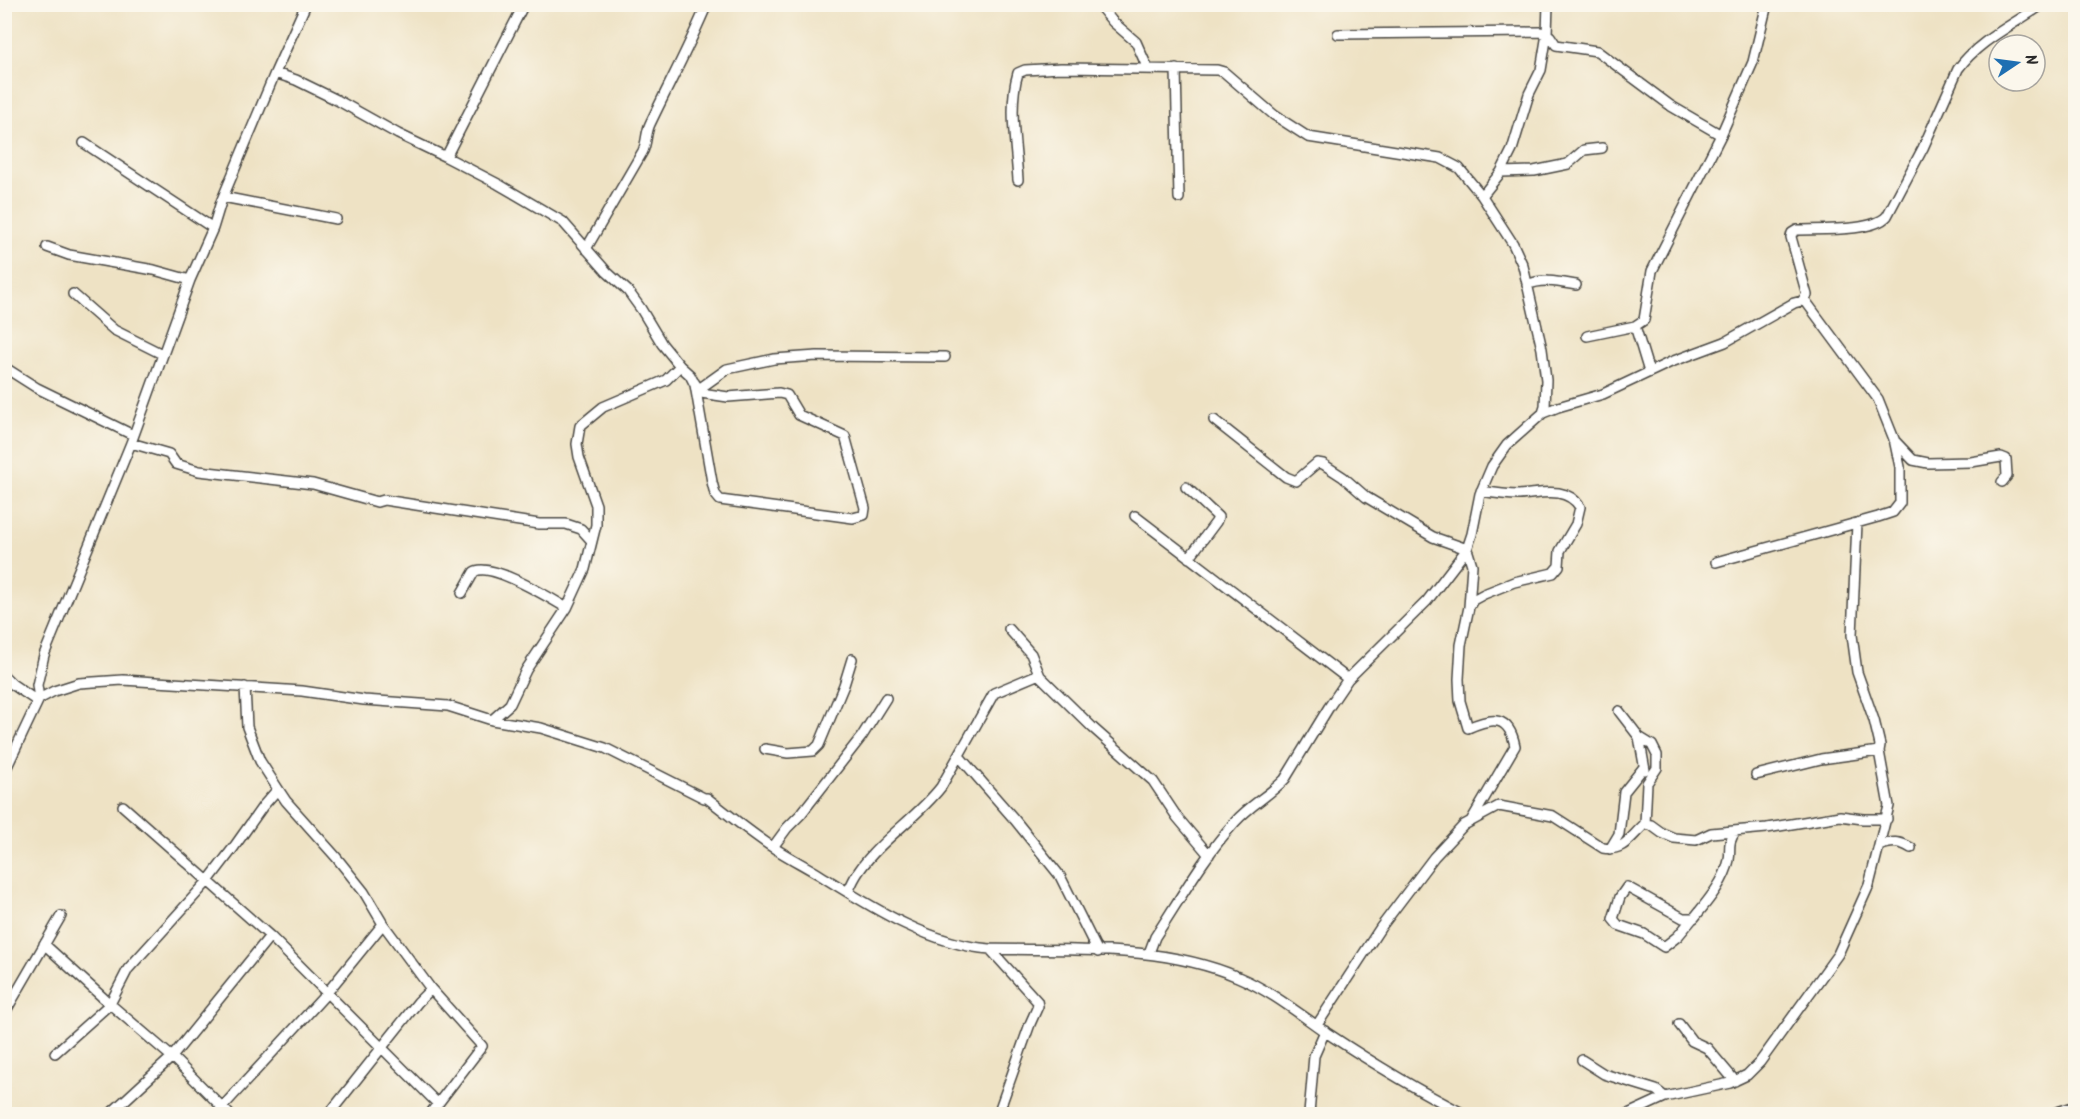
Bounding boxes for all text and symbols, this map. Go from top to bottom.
north arrow [1987,33,2047,93]
text: N [2017,52,2043,68]

